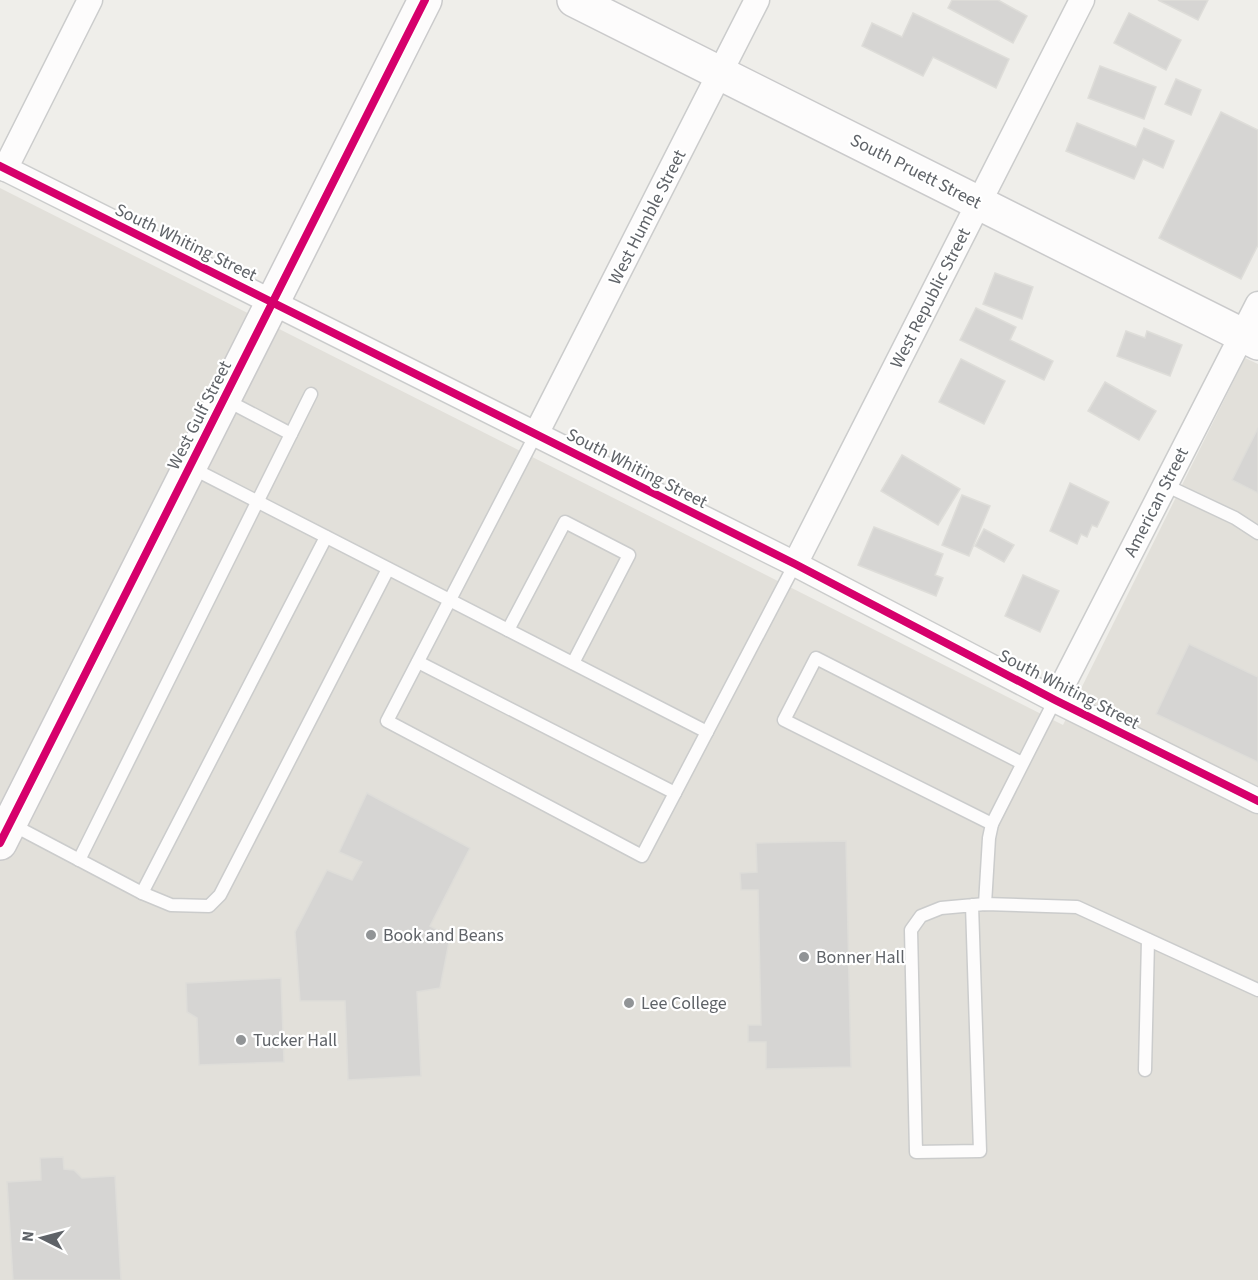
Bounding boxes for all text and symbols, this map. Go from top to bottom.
street label: South Pruett Street [846,128,986,215]
street label: West Humble Street [603,145,692,289]
street label: South Whiting Street [111,197,261,288]
street label: West Republic Street [884,224,977,373]
street label: West Gulf Street [161,356,238,474]
street label: South Whiting Street [562,422,712,515]
street label: American Street [1118,443,1195,561]
street label: South Whiting Street [994,643,1144,736]
place label: Book and Beans [383,923,504,948]
marker: Book and Beans [364,928,378,942]
place label: Bonner Hall [816,945,905,970]
marker: Bonner Hall [797,950,811,964]
place label: Lee College [641,991,727,1016]
marker: Lee College [622,996,636,1010]
place label: Tucker Hall [253,1028,337,1053]
marker: Tucker Hall [234,1033,248,1047]
north arrow [12,1208,72,1268]
text: N [17,1230,40,1243]

